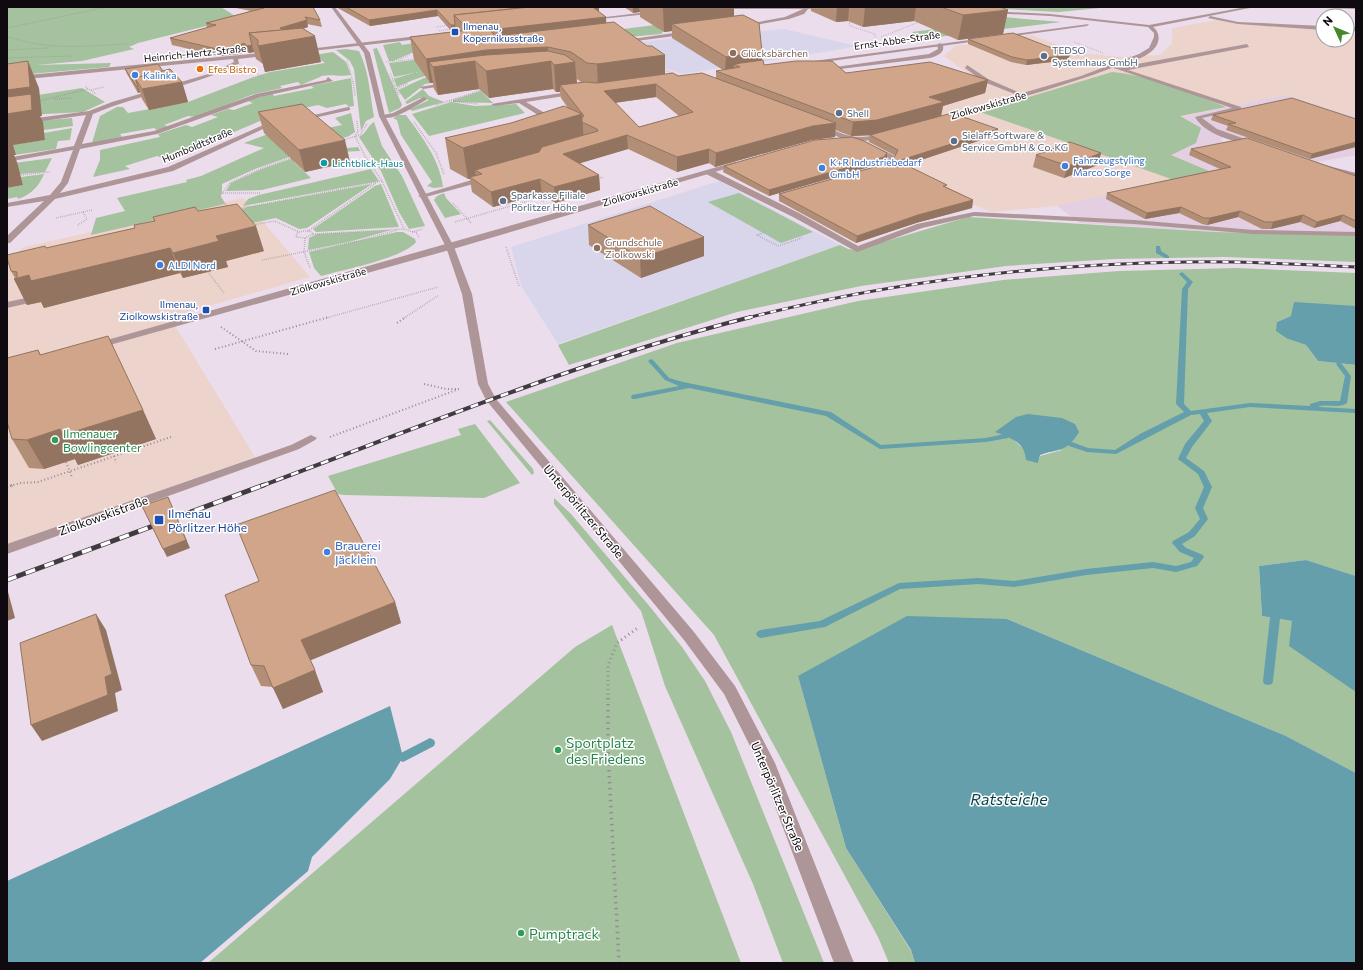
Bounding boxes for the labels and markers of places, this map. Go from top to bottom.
place label: Ilmenau, Kopernikusstraße [463,20,543,44]
marker: Ilmenau, Kopernikusstraße [450,27,460,37]
place label: TEDSO Systemhaus GmbH [1052,44,1138,68]
place label: Glücksbärchen [741,47,808,59]
marker: Glücksbärchen [728,48,738,58]
marker: TEDSO Systemhaus GmbH [1039,51,1049,61]
place label: Efes Bistro [208,63,257,75]
marker: Efes Bistro [195,64,205,74]
place label: Kalinka [143,69,176,81]
marker: Kalinka [130,70,140,80]
place label: Shell [847,107,869,119]
marker: Shell [834,108,844,118]
place label: Sielaff Software & Service GmbH & Co. KG [962,129,1068,153]
marker: Sielaff Software & Service GmbH & Co. KG [949,136,959,146]
place label: Fahrzeugstyling Marco Sorge [1073,154,1145,178]
place label: K+R Industriebedarf GmbH [830,156,922,180]
place label: Lichtblick-Haus [332,157,404,169]
marker: Lichtblick-Haus [319,158,329,168]
marker: Fahrzeugstyling Marco Sorge [1060,161,1070,171]
marker: K+R Industriebedarf GmbH [817,163,827,173]
place label: Sparkasse Filiale Pörlitzer Höhe [511,189,585,213]
marker: Sparkasse Filiale Pörlitzer Höhe [498,196,508,206]
place label: Grundschule Ziolkowski [605,236,662,260]
marker: Grundschule Ziolkowski [592,243,602,253]
place label: ALDI Nord [168,259,216,271]
marker: ALDI Nord [155,260,165,270]
place label: Ilmenau, Ziolkowskistraße [120,298,198,322]
marker: Ilmenau, Ziolkowskistraße [201,305,211,315]
place label: Ilmenauer Bowlingcenter [63,426,142,454]
marker: Ilmenauer Bowlingcenter [50,435,60,445]
place label: Ilmenau Pörlitzer Höhe [168,506,247,534]
marker: Ilmenau Pörlitzer Höhe [153,514,165,526]
place label: Brauerei Jäcklein [335,538,381,567]
marker: Brauerei Jäcklein [322,547,332,557]
place label: Sportplatz des Friedens [566,734,645,767]
marker: Sportplatz des Friedens [553,745,563,755]
place label: Pumptrack [529,925,599,942]
marker: Pumptrack [516,928,526,938]

